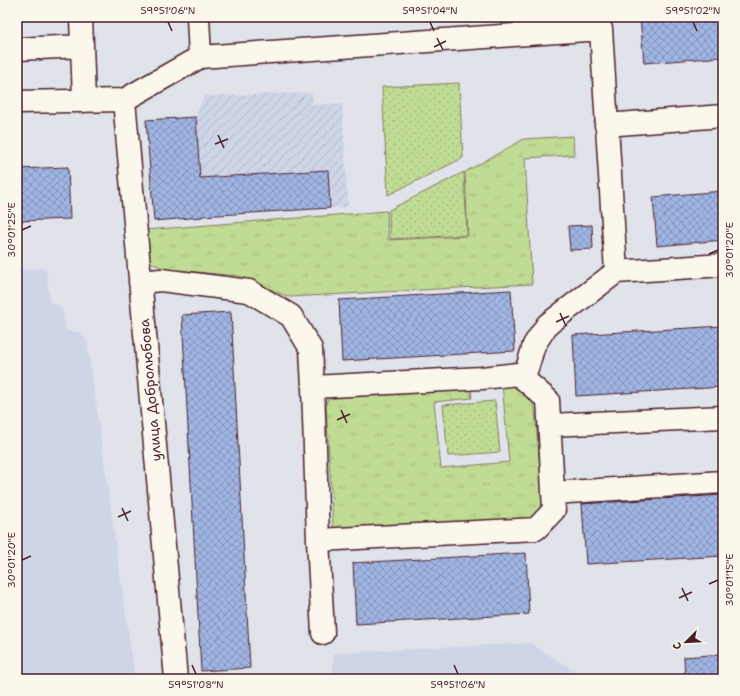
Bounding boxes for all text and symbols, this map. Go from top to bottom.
text: 59°51'06"N [141,4,195,17]
text: 59°51'04"N [402,4,458,17]
text: 59°51'02"N [666,4,720,17]
text: 30°01'25"E [5,202,18,258]
text: 30°01'20"E [723,222,736,278]
street label: улица Добролюбова [135,318,165,462]
text: 30°01'20"E [5,532,18,588]
text: 30°01'15"E [723,554,736,606]
north arrow [666,622,706,662]
text: С [669,640,686,652]
text: 59°51'08"N [168,678,224,691]
text: 59°51'06"N [431,678,485,691]

